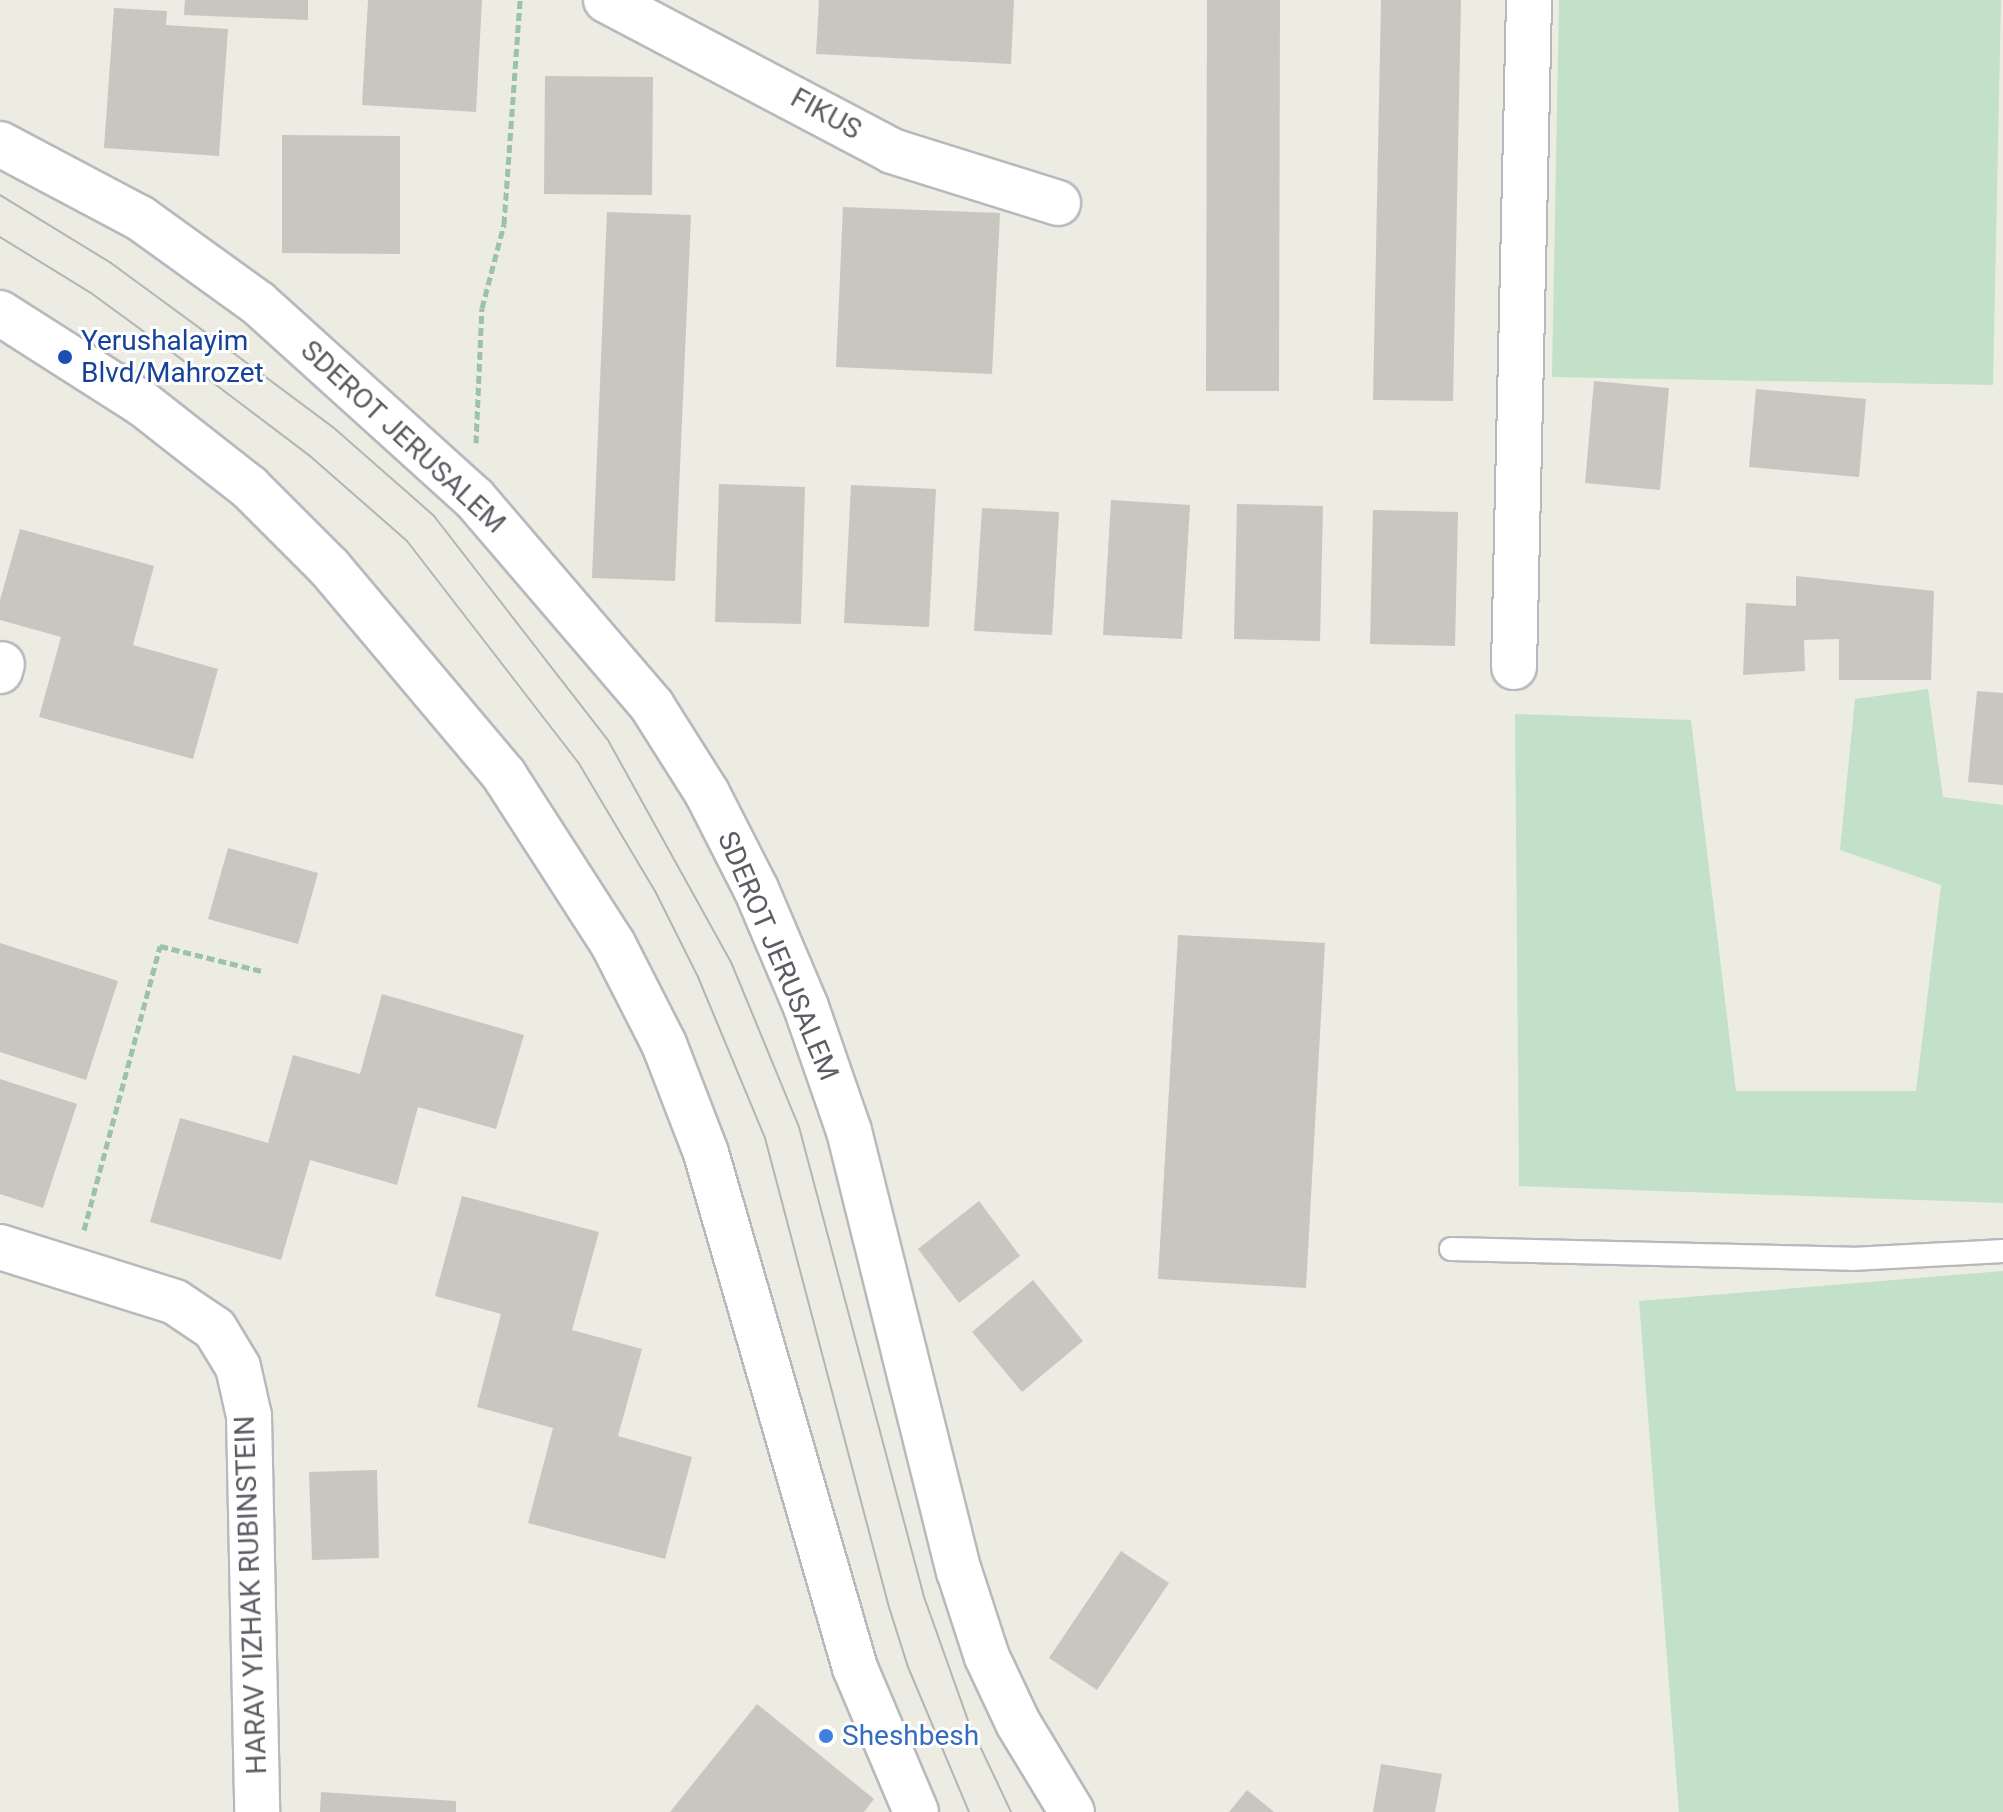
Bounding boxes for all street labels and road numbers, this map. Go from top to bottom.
street label: FIKUS [785,81,867,147]
street label: SDEROT JERUSALEM [294,333,512,541]
street label: SDEROT JERUSALEM [710,826,846,1086]
street label: HARAV YIZHAK RUBINSTEIN [228,1415,274,1775]

